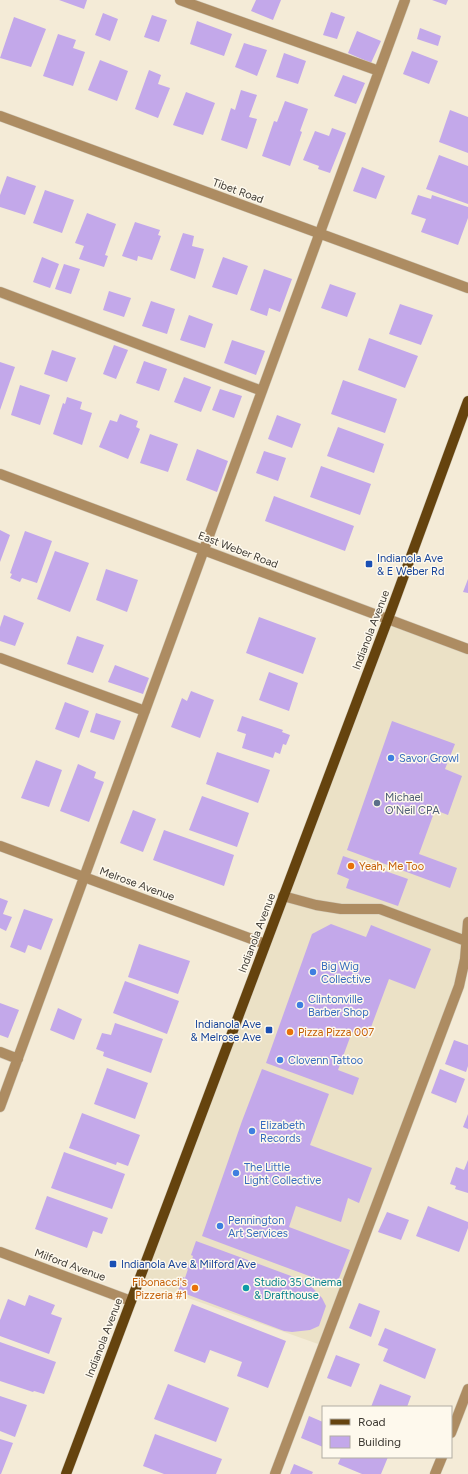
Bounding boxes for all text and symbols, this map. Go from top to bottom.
street label: Tibet Road [211,176,265,206]
street label: East Weber Road [196,529,280,571]
place label: Indianola Ave & E Weber Rd [377,552,444,578]
marker: Indianola Ave & E Weber Rd [364,559,374,569]
street label: Indianola Avenue [350,588,392,672]
place label: Savor Growl [399,752,459,765]
marker: Savor Growl [386,753,396,763]
place label: Michael O'Neil CPA [385,791,440,817]
marker: Michael O'Neil CPA [372,798,382,808]
place label: Yeah, Me Too [359,860,424,873]
marker: Yeah, Me Too [346,861,356,871]
street label: Melrose Avenue [98,864,176,904]
street label: Indianola Avenue [236,891,278,975]
place label: Big Wig Collective [321,960,370,986]
marker: Big Wig Collective [308,967,318,977]
place label: Clintonville Barber Shop [308,993,369,1019]
marker: Clintonville Barber Shop [295,1000,305,1010]
place label: Indianola Ave & Melrose Ave [191,1018,261,1044]
marker: Indianola Ave & Melrose Ave [264,1025,274,1035]
place label: Pizza Pizza 007 [298,1026,374,1039]
marker: Pizza Pizza 007 [285,1027,295,1037]
place label: Clovenn Tattoo [288,1054,363,1067]
marker: Clovenn Tattoo [275,1055,285,1065]
place label: Elizabeth Records [260,1119,305,1145]
marker: Elizabeth Records [247,1126,257,1136]
place label: The Little Light Collective [244,1161,321,1187]
marker: The Little Light Collective [231,1168,241,1178]
place label: Pennington Art Services [228,1214,288,1240]
marker: Pennington Art Services [215,1221,225,1231]
street label: Milford Avenue [33,1246,107,1284]
place label: Indianola Ave & Milford Ave [121,1258,256,1271]
marker: Indianola Ave & Milford Ave [108,1259,118,1269]
place label: Fibonacci's Pizzeria #1 [132,1276,187,1302]
place label: Studio 35 Cinema & Drafthouse [254,1276,342,1302]
marker: Fibonacci's Pizzeria #1 [190,1283,200,1293]
marker: Studio 35 Cinema & Drafthouse [241,1283,251,1293]
street label: Indianola Avenue [83,1296,125,1380]
legend [322,1406,452,1458]
text: Road [358,1415,386,1429]
text: Building [358,1435,401,1449]

